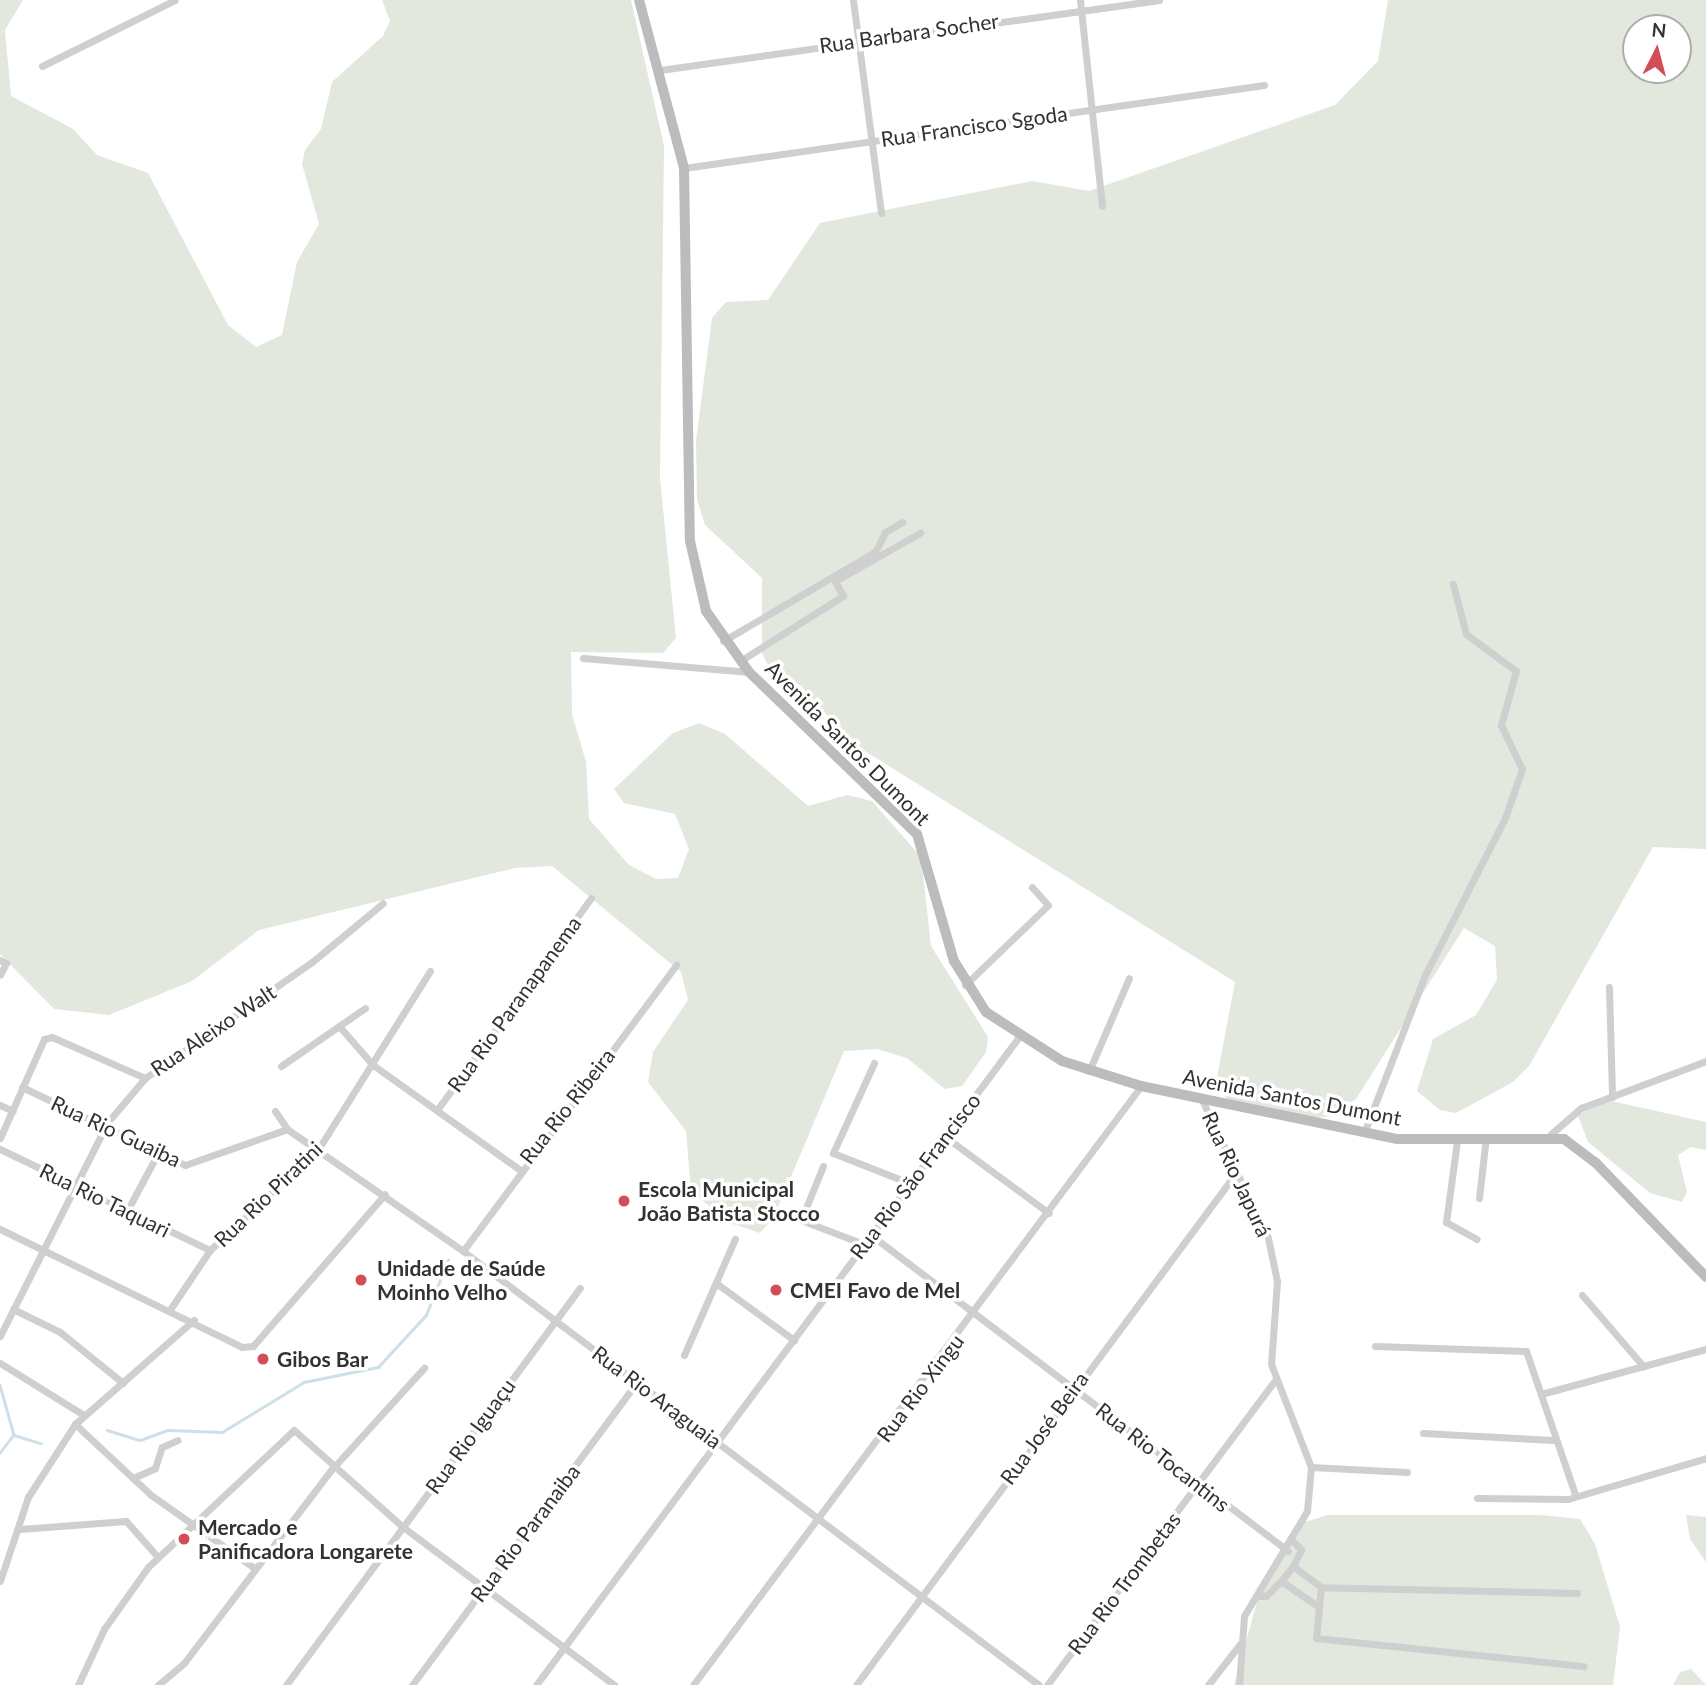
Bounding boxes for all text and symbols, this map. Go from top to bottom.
street label: Rua Barbara Socher [818,8,1000,58]
north arrow [1622,14,1692,84]
text: N [1651,17,1668,42]
street label: Rua Francisco Sgoda [879,100,1069,152]
street label: Avenida Santos Dumont [761,656,935,830]
street label: Rua Rio Paranapanema [442,911,586,1097]
street label: Rua Aleixo Walt [145,979,281,1081]
street label: Rua Rio Ribeira [514,1043,620,1169]
street label: Avenida Santos Dumont [1181,1063,1403,1131]
street label: Rua Rio São Francisco [844,1088,986,1264]
street label: Rua Rio Guaiba [47,1090,185,1172]
street label: Rua Rio Japurá [1197,1107,1277,1241]
street label: Rua Rio Piratini [209,1136,327,1252]
street label: Rua Rio Taquari [35,1157,175,1243]
place label: Escola Municipal João Batista Stocco [638,1176,820,1226]
marker: Escola Municipal João Batista Stocco [616,1193,632,1209]
place label: Unidade de Saúde Moinho Velho [377,1255,545,1305]
marker: Unidade de Saúde Moinho Velho [351,1270,371,1290]
place label: CMEI Favo de Mel [790,1277,960,1303]
marker: CMEI Favo de Mel [768,1282,784,1298]
street label: Rua Rio Xingu [871,1329,969,1447]
street label: Rua Rio Araguaia [587,1340,727,1454]
place label: Gibos Bar [277,1346,368,1372]
marker: Gibos Bar [255,1351,271,1367]
street label: Rua José Beira [995,1367,1093,1489]
street label: Rua Rio Iguaçu [420,1374,520,1498]
street label: Rua Rio Tocantins [1091,1397,1235,1517]
street label: Rua Rio Paranaiba [465,1459,585,1607]
street label: Rua Rio Trombetas [1062,1507,1186,1659]
place label: Mercado e Panificadora Longarete [198,1514,413,1564]
marker: Mercado e Panificadora Longarete [176,1531,192,1547]

